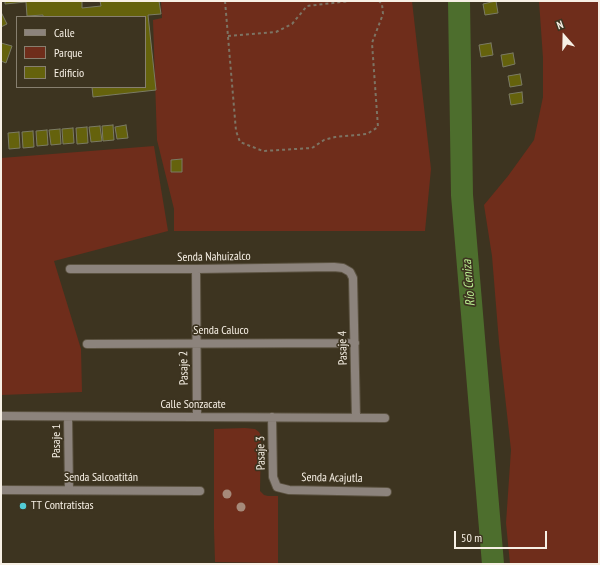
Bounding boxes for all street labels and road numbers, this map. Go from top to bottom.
street label: Senda Nahuizalco [177,249,251,265]
street label: Senda Caluco [193,324,249,338]
street label: Pasaje 4 [336,331,350,365]
street label: Pasaje 2 [177,351,191,385]
street label: Calle Sonzacate [160,398,226,412]
street label: Pasaje 1 [50,424,64,458]
street label: Pasaje 3 [254,436,268,470]
street label: Senda Acajutla [301,470,363,486]
street label: Senda Salcoatitán [64,471,138,485]

